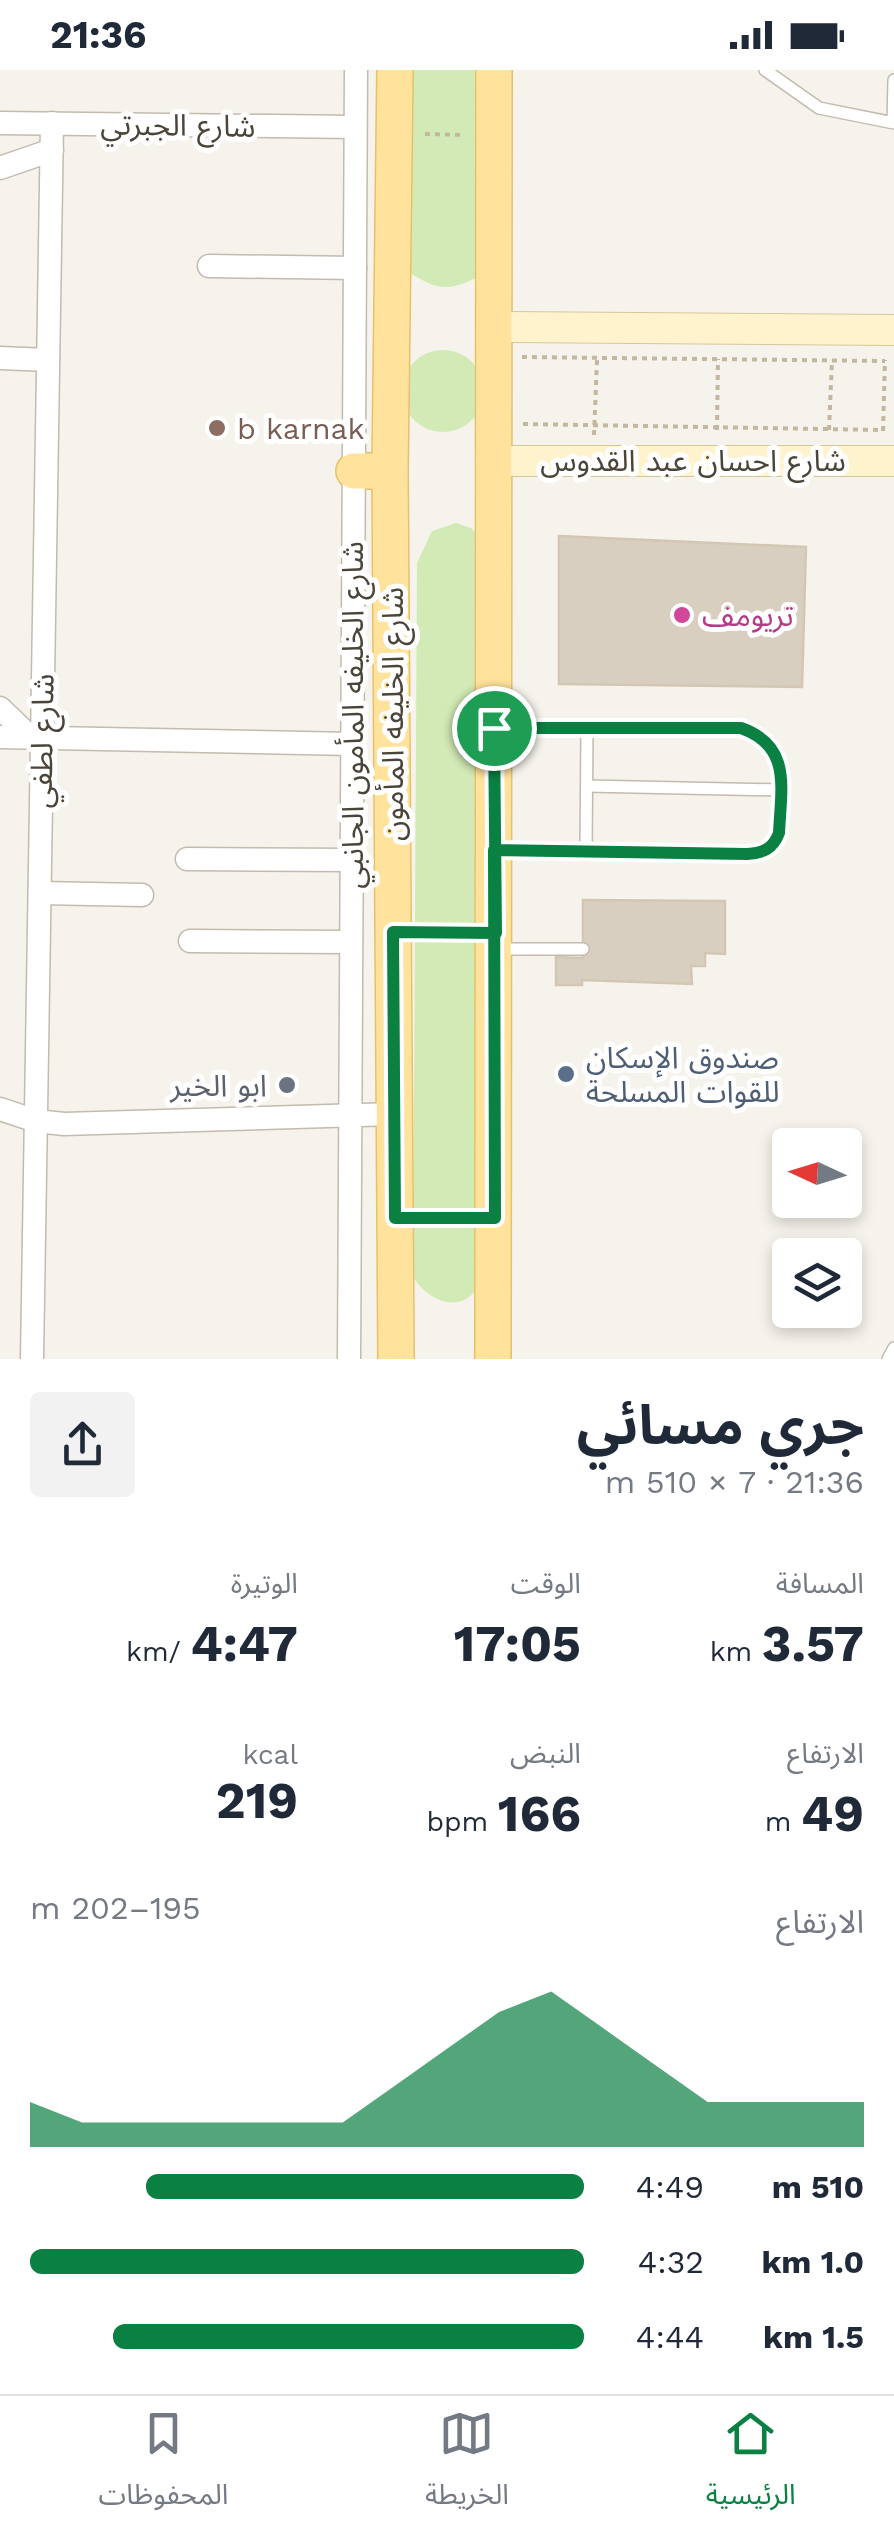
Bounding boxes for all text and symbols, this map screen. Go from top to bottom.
text: 21:36 [50,13,146,57]
street label: شارع الجبرتي [100,106,256,150]
place label: b karnak [237,411,365,446]
marker: b karnak [206,417,228,439]
street label: شارع احسان عبد القدوس [540,443,846,483]
street label: شارع الخليفه المأمون الجانبي [334,541,375,889]
street label: شارع الخليفه المأمون [374,587,415,841]
place label: تريومف [702,598,794,633]
marker: تريومف [671,604,693,626]
street label: شارع لطفي [23,673,67,809]
pin [452,686,537,771]
icon: arrive [467,701,522,756]
place label: صندوق الإسكان للقوات المسلحة [586,1040,779,1109]
marker: صندوق الإسكان للقوات المسلحة [555,1063,577,1085]
place label: ابو الخير [169,1068,267,1103]
marker: ابو الخير [276,1074,298,1096]
north arrow [772,1128,862,1218]
map controls [772,1128,862,1328]
button: layers [772,1238,862,1328]
button: share [30,1392,135,1497]
text: جري مسائي [577,1393,864,1457]
text: 21:36 · 7 × 510 m [605,1463,864,1501]
text: الوتيرة [231,1567,298,1600]
text: الوقت [511,1567,581,1600]
text: المسافة [776,1567,864,1600]
text: 4:47 [190,1614,298,1673]
text: 17:05 [454,1614,581,1673]
text: 3.57 [762,1614,864,1673]
text: /km [126,1635,190,1668]
text: km [710,1635,762,1668]
text: النبض [510,1737,581,1770]
text: الارتفاع [787,1737,864,1770]
text: kcal [243,1738,298,1771]
text: 219 [216,1771,298,1830]
text: 166 [498,1784,581,1843]
text: 49 [801,1784,864,1843]
text: bpm [426,1805,498,1838]
text: m [765,1805,801,1838]
text: 195–202 m [30,1889,201,1927]
text: الارتفاع [776,1903,864,1941]
text: 4:49 [636,2168,704,2206]
text: 510 m [772,2168,864,2206]
text: 4:32 [638,2243,704,2281]
text: 1.0 km [761,2243,864,2281]
text: 4:44 [636,2318,704,2356]
text: 1.5 km [763,2318,864,2356]
tab: المحفوظات [98,2406,228,2525]
tab: الخريطة [425,2406,509,2525]
tab: الرئيسية [706,2406,796,2525]

